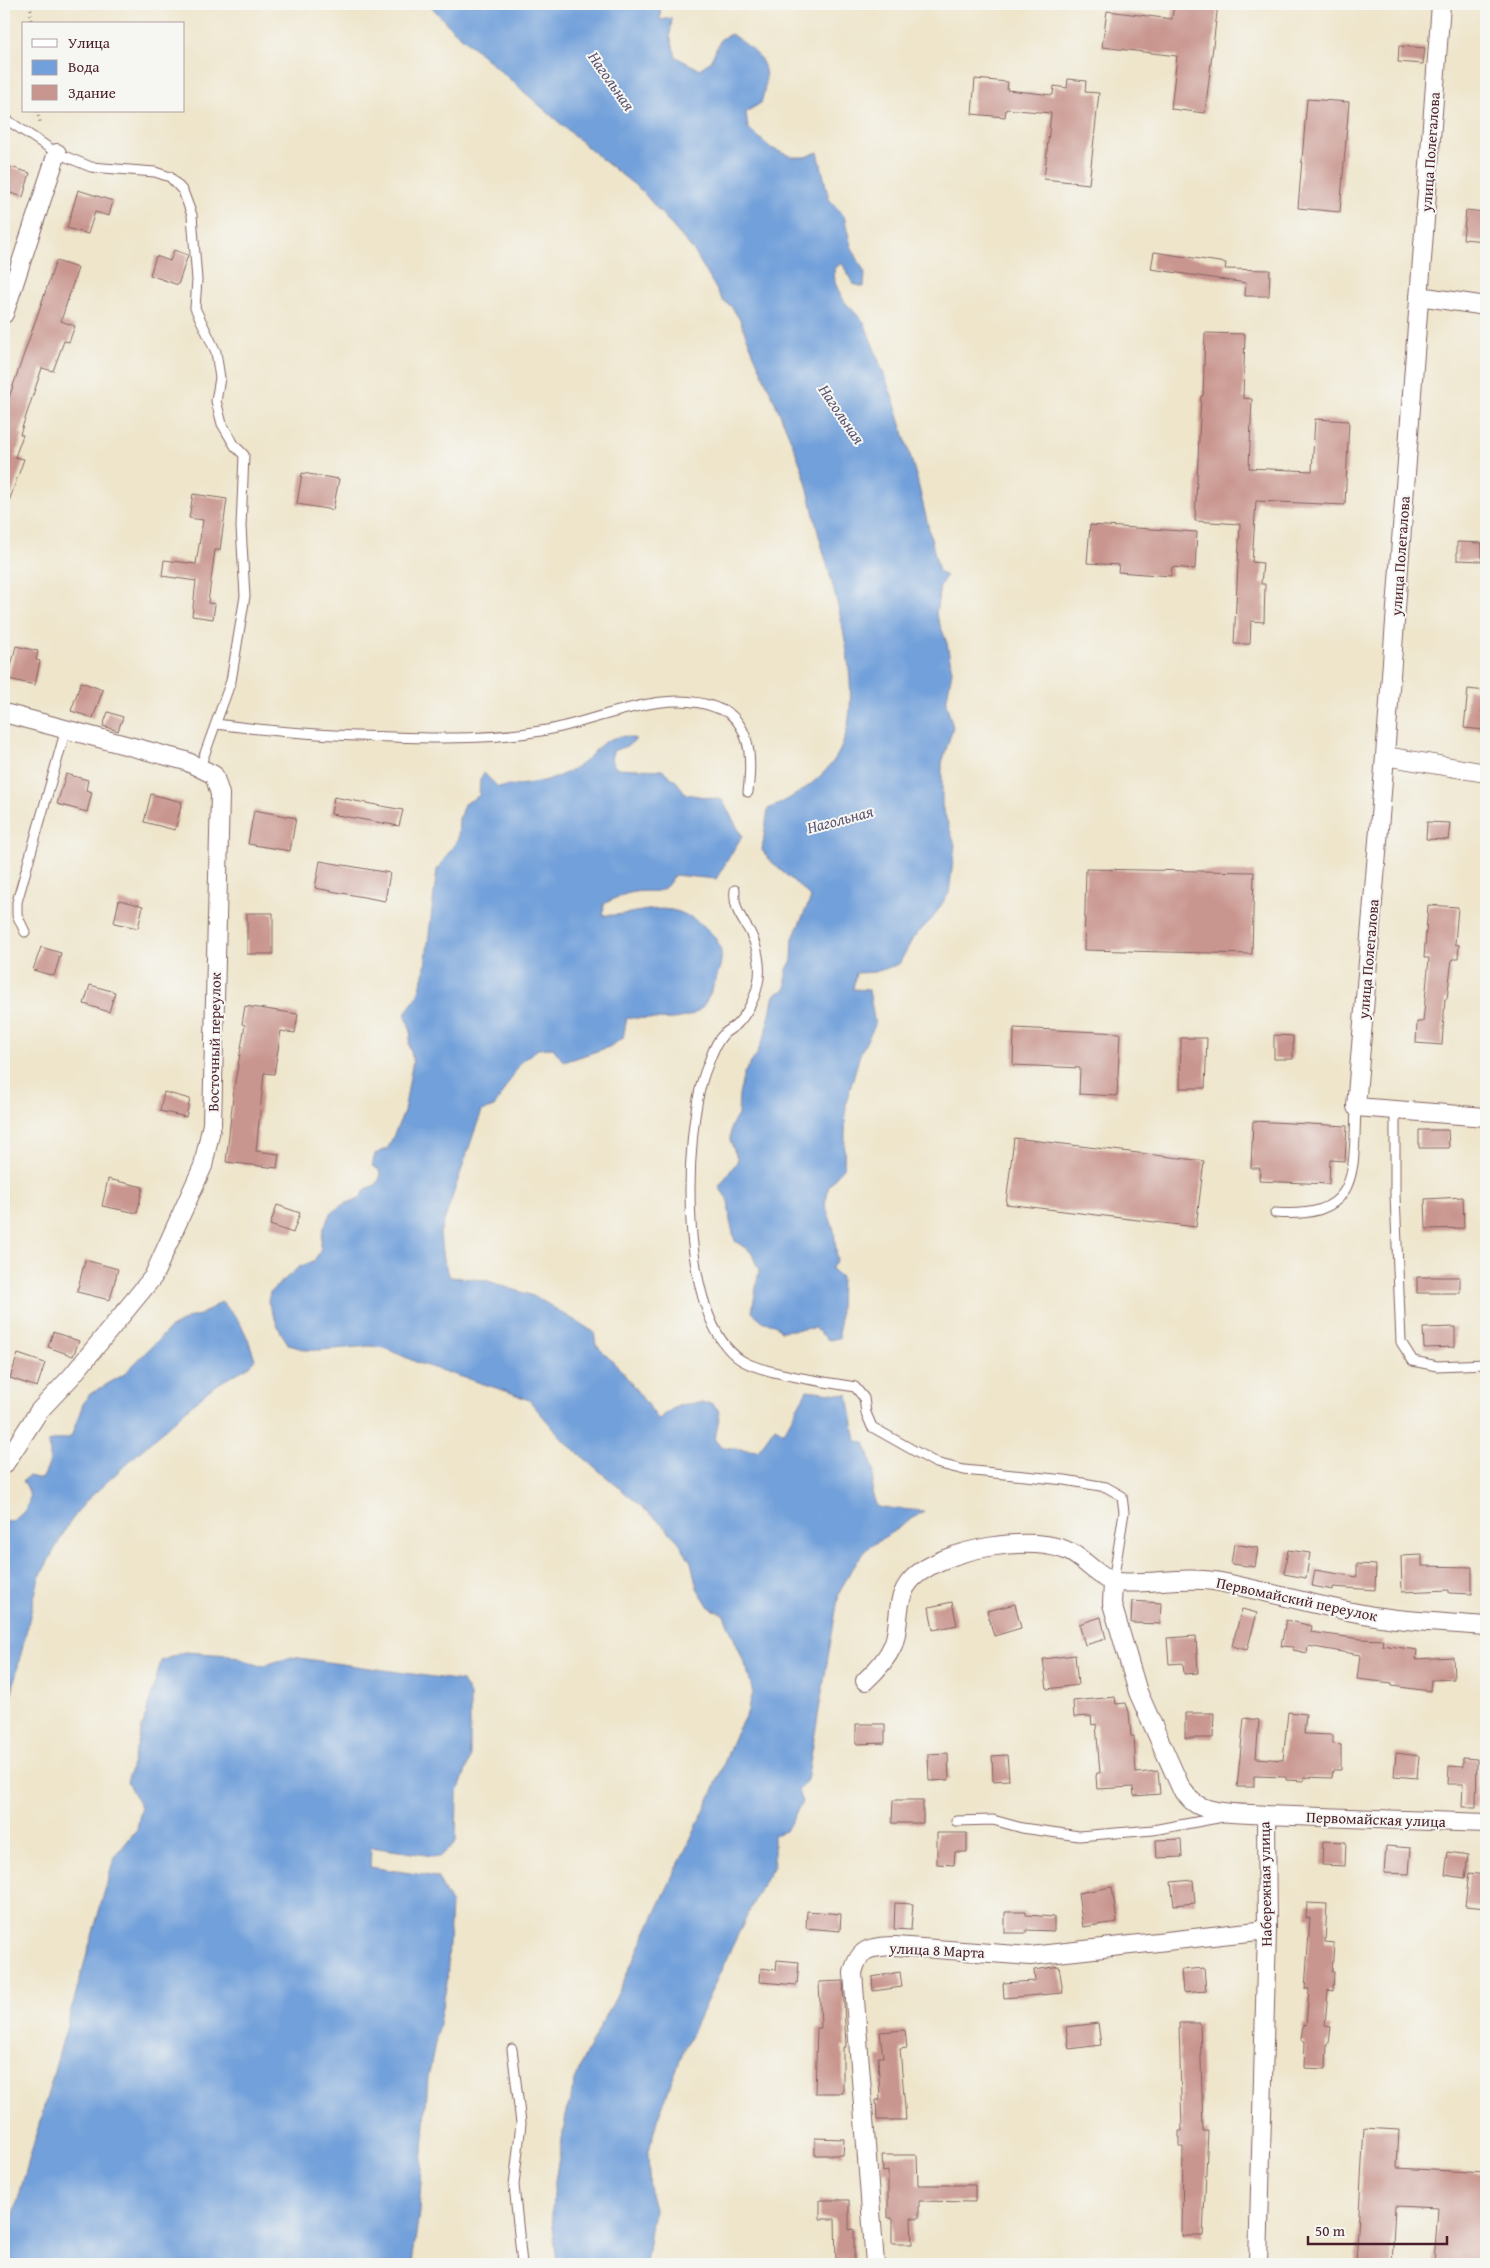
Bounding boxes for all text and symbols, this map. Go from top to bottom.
legend [22,22,185,112]
text: Улица [68,32,111,53]
water label: Нагольная [583,46,641,116]
text: Вода [68,56,100,77]
text: Здание [68,82,116,103]
street label: улица Полегалова [1415,90,1445,214]
water label: Нагольная [813,379,871,449]
street label: улица Полегалова [1385,494,1415,618]
water label: Нагольная [804,799,876,839]
street label: улица Полегалова [1352,897,1384,1021]
street label: Восточный переулок [202,972,226,1112]
street label: Первомайский переулок [1214,1572,1380,1626]
street label: Первомайская улица [1306,1806,1447,1832]
street label: Набережная улица [1253,1820,1277,1947]
street label: улица 8 Марта [888,1937,986,1963]
scale bar [1308,2213,1446,2245]
text: 50 m [1315,2220,1346,2241]

